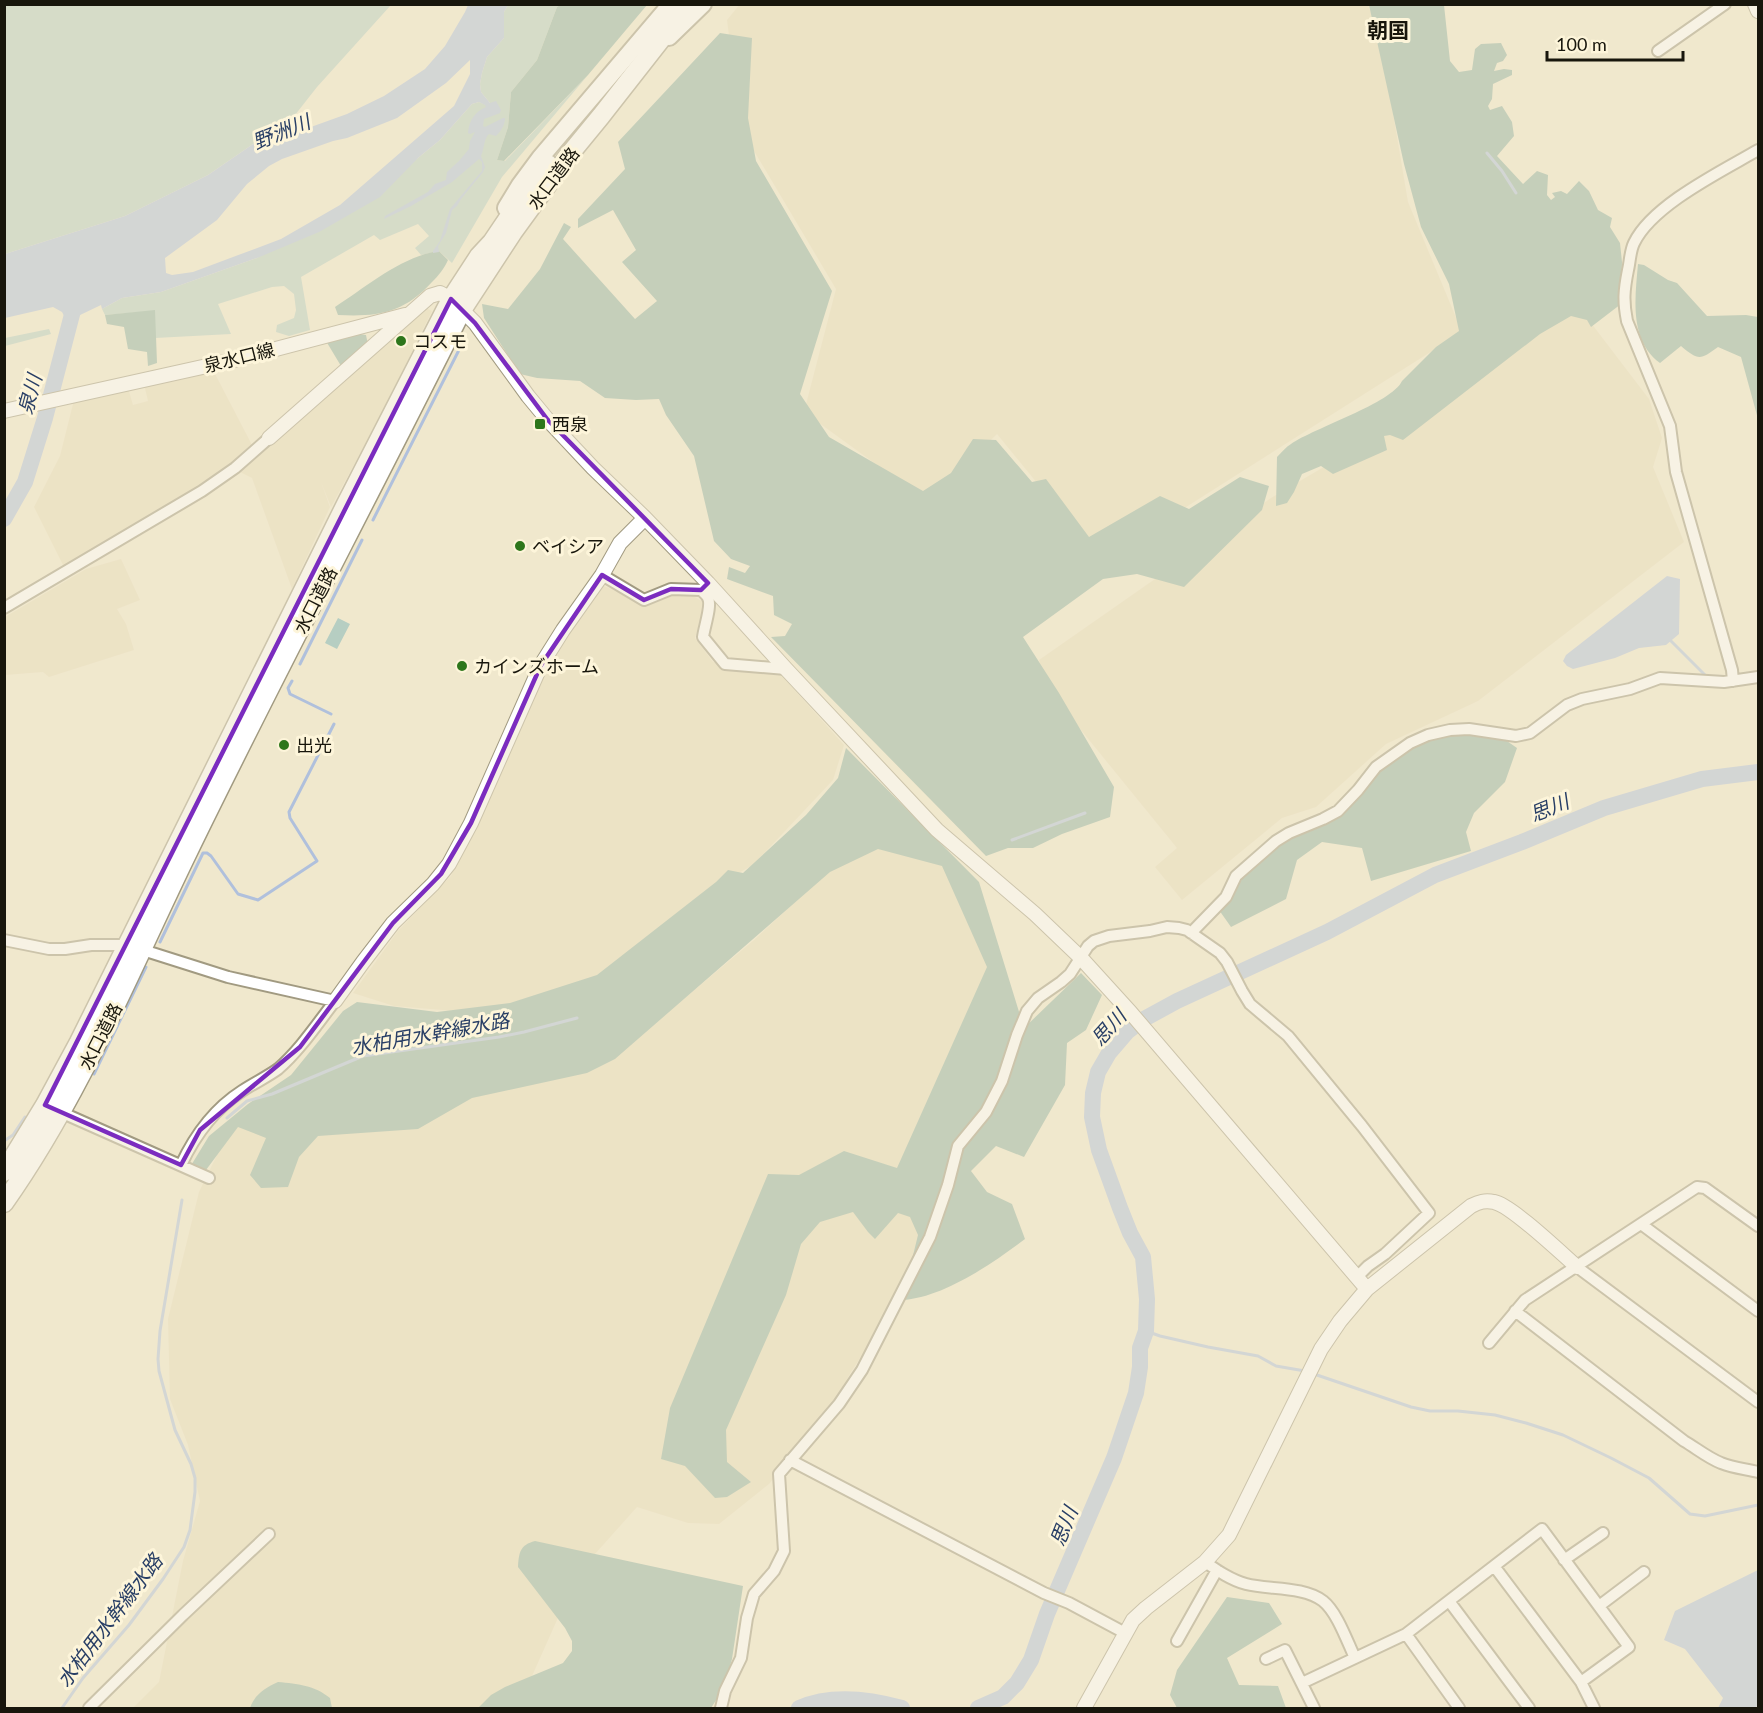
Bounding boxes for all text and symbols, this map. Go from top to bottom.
district label: 朝国 [1367,17,1409,42]
scale bar [1547,24,1684,62]
text: 100 m [1556,33,1607,55]
water label: 野洲川 [249,108,315,153]
street label: 水口道路 [523,143,583,213]
place label: コスモ [413,330,467,352]
marker: コスモ [394,334,408,348]
street label: 泉水口線 [201,338,277,376]
water label: 泉川 [12,370,46,416]
place label: 西泉 [552,413,588,435]
marker: 西泉 [533,417,547,431]
place label: ベイシア [532,535,604,557]
marker: ベイシア [513,539,527,553]
street label: 水口道路 [289,563,341,637]
place label: カインズホーム [474,655,599,677]
marker: カインズホーム [455,659,469,673]
place label: 出光 [296,734,332,756]
marker: 出光 [277,738,291,752]
water label: 思川 [1526,788,1574,826]
street label: 水口道路 [74,999,126,1073]
water label: 思川 [1086,1003,1132,1050]
water label: 水柏用水幹線水路 [349,1007,513,1059]
water label: 思川 [1044,1501,1082,1549]
water label: 水柏用水幹線水路 [51,1547,168,1691]

